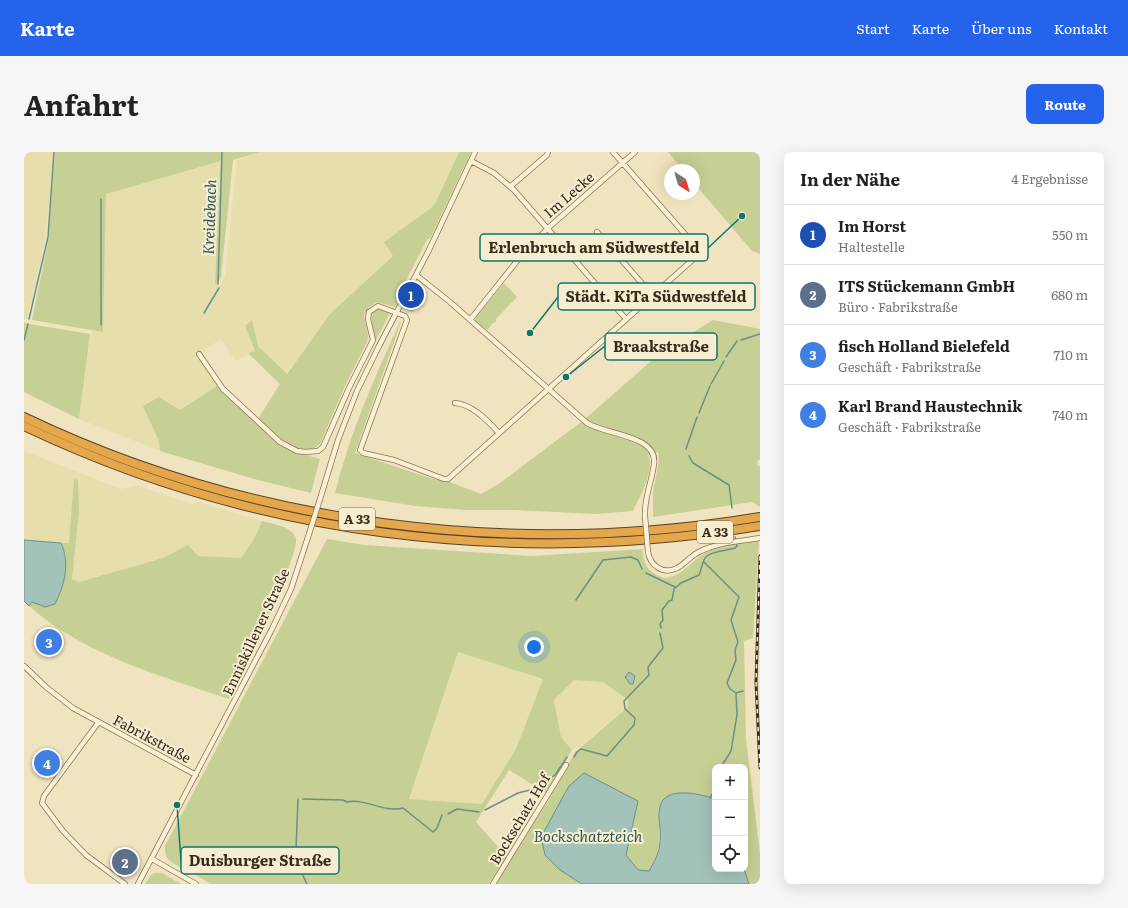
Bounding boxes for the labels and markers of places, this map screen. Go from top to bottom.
callout: Erlenbruch am Südwestfeld [480,234,708,261]
pin: 1 [398,280,424,310]
callout: Städt. KiTa Südwestfeld [558,283,755,310]
callout: Braakstraße [605,333,717,360]
pin: 3 [36,627,62,657]
pin: 4 [34,748,60,778]
pin: 2 [112,847,138,877]
callout: Duisburger Straße [181,847,339,874]

